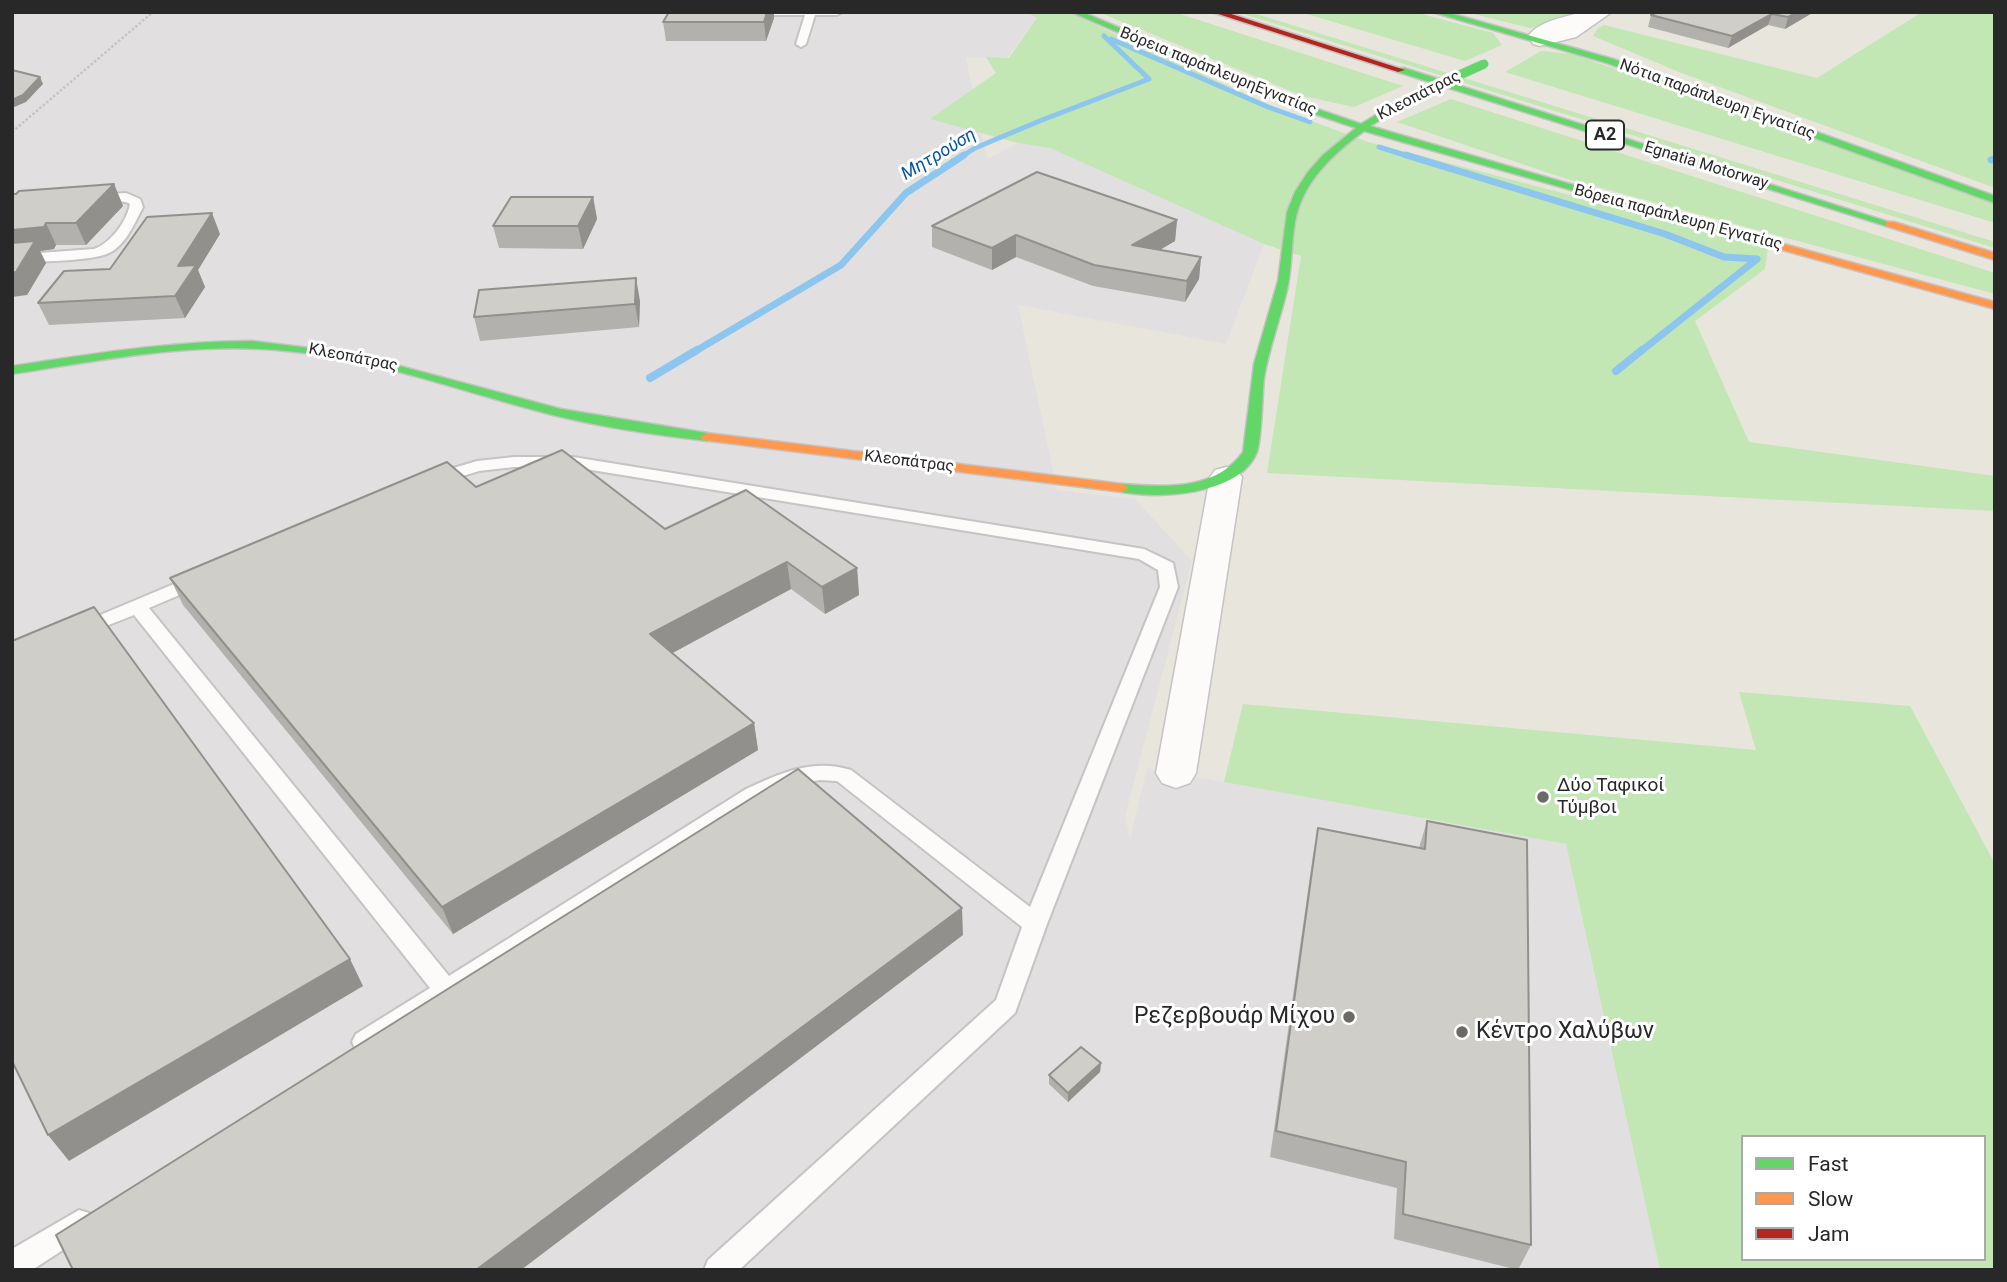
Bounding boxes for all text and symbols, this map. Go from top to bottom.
street label: Βόρεια παράπλευρηΕγνατίας [1117,24,1319,120]
street label: Νότια παράπλευρη Εγνατίας [1617,56,1817,144]
street label: Κλεοπάτρας [1374,67,1464,125]
road number: Α2 [1586,120,1624,150]
water label: Μητρούση [898,124,980,186]
street label: Egnatia Motorway [1642,138,1770,194]
street label: Βόρεια παράπλευρη Εγνατίας [1572,181,1784,255]
street label: Κλεοπάτρας [307,340,399,376]
street label: Κλεοπάτρας [863,447,955,477]
place label: Δύο Ταφικοί Τύμβοι [1557,775,1664,819]
marker: Δύο Ταφικοί Τύμβοι [1535,789,1551,805]
place label: Ρεζερβουάρ Μίχου [1134,1003,1335,1031]
marker: Ρεζερβουάρ Μίχου [1341,1009,1357,1025]
place label: Κέντρο Χαλύβων [1476,1018,1654,1046]
marker: Κέντρο Χαλύβων [1454,1024,1470,1040]
legend [1741,1135,1986,1261]
text: Fast [1808,1152,1848,1176]
text: Slow [1808,1187,1853,1211]
text: Jam [1808,1222,1849,1246]

